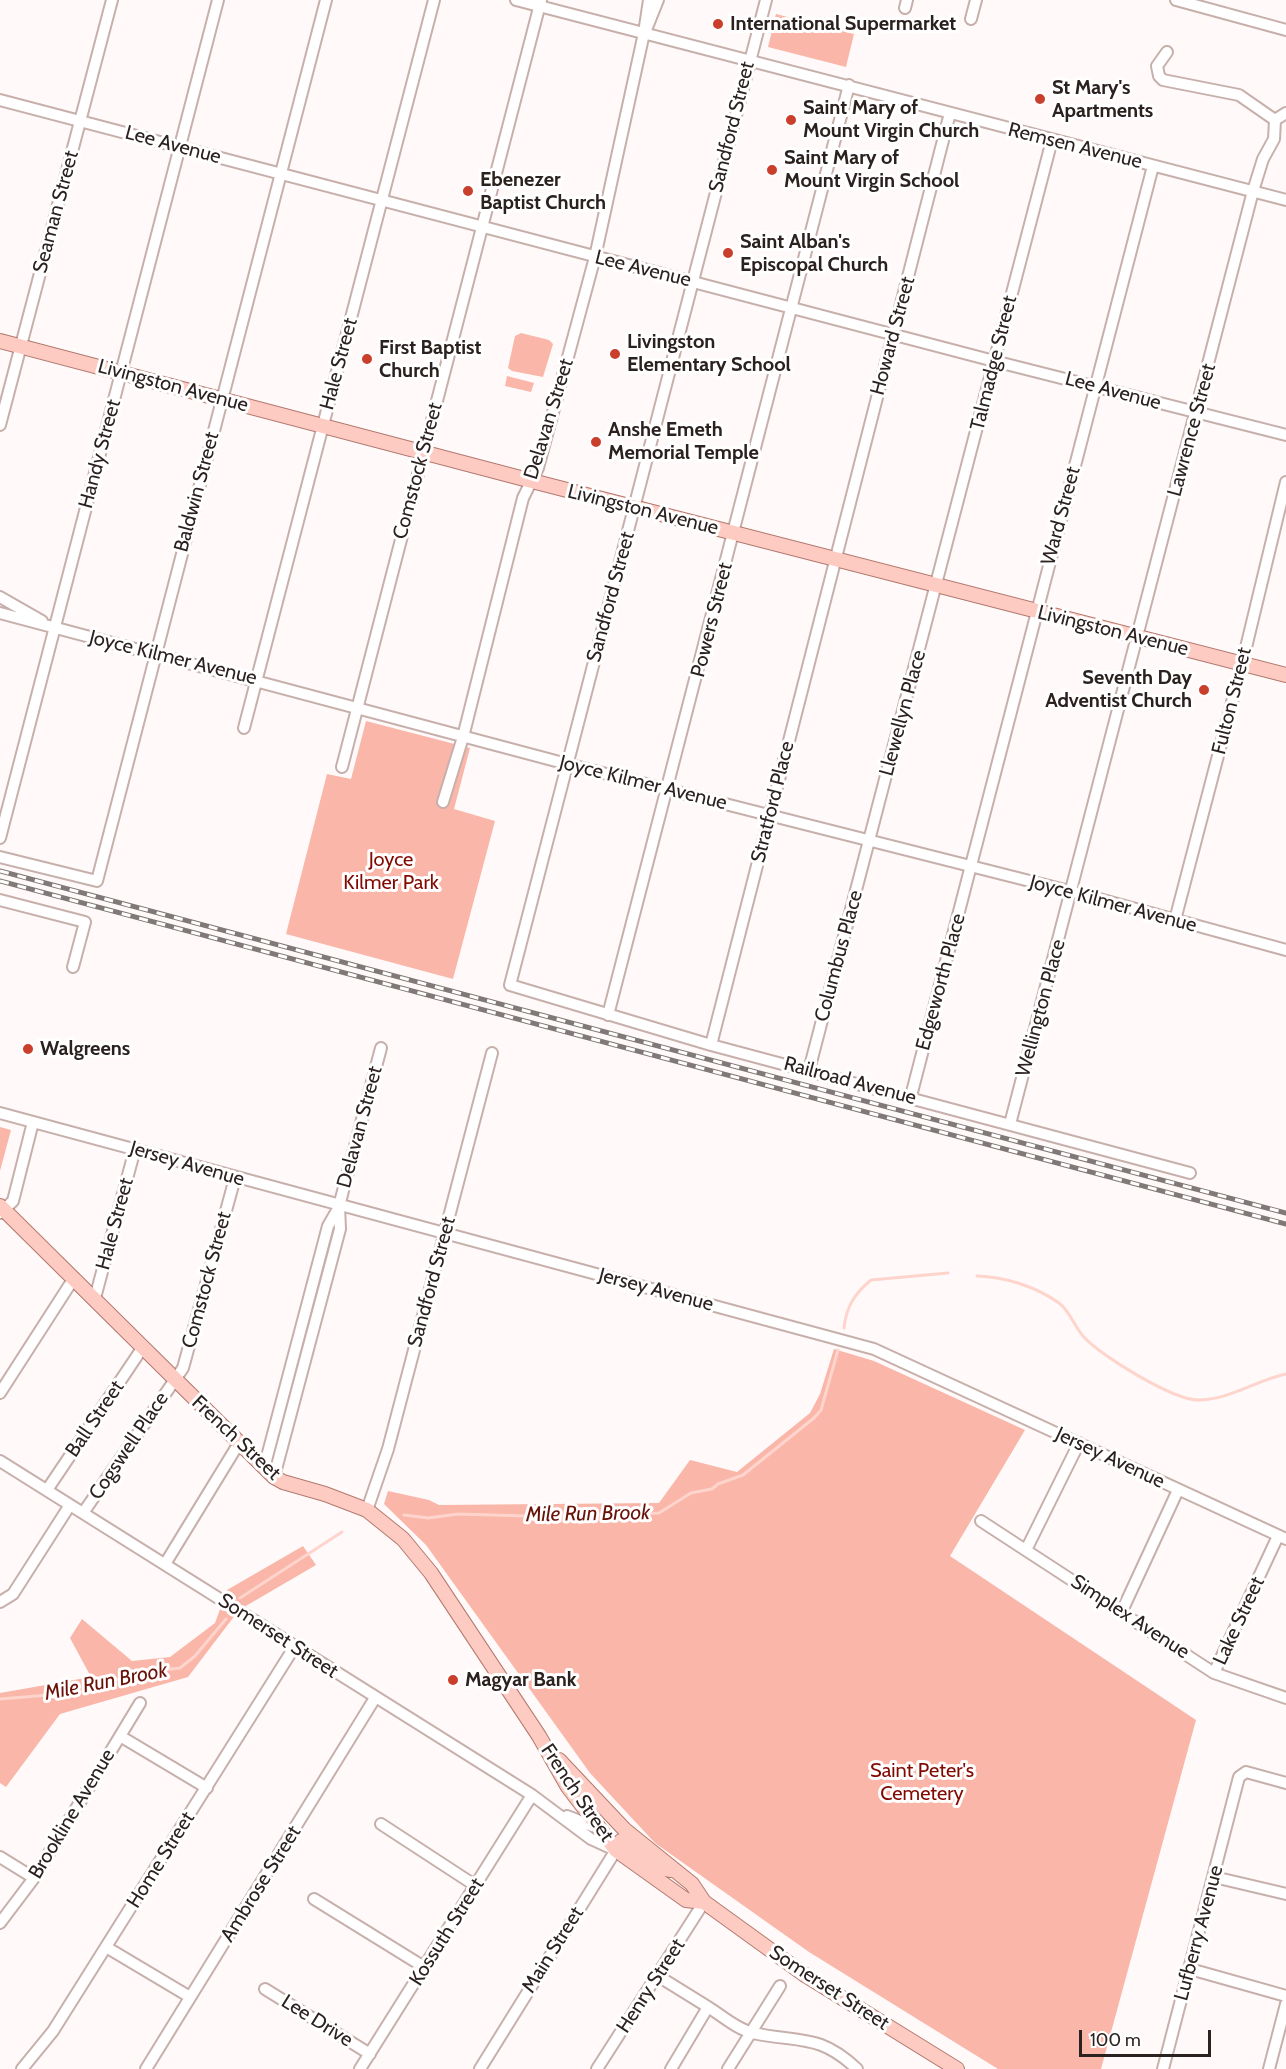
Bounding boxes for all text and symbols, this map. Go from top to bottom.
place label: International Supermarket [730,12,956,36]
marker: International Supermarket [711,17,725,31]
street label: Sandford Street [704,59,760,195]
place label: St Mary's Apartments [1052,76,1153,123]
marker: St Mary's Apartments [1033,92,1047,106]
place label: Saint Mary of Mount Virgin Church [803,96,979,143]
marker: Saint Mary of Mount Virgin Church [784,113,798,127]
street label: Remsen Avenue [1006,118,1144,174]
street label: Lee Avenue [122,121,224,169]
place label: Saint Mary of Mount Virgin School [784,146,959,193]
street label: Seaman Street [28,148,84,276]
marker: Saint Mary of Mount Virgin School [765,163,779,177]
place label: Ebenezer Baptist Church [480,168,606,215]
marker: Ebenezer Baptist Church [461,184,475,198]
place label: Saint Alban's Episcopal Church [740,230,888,277]
street label: Lee Avenue [592,245,694,293]
marker: Saint Alban's Episcopal Church [721,246,735,260]
street label: Howard Street [866,274,920,398]
street label: Talmadge Street [966,293,1022,433]
street label: Hale Street [315,315,363,413]
place label: Livingston Elementary School [627,330,791,377]
place label: First Baptist Church [379,336,481,383]
marker: Livingston Elementary School [608,347,622,361]
marker: First Baptist Church [360,352,374,366]
street label: Livingston Avenue [95,354,251,418]
street label: Delavan Street [519,356,579,482]
street label: Lawrence Street [1163,361,1221,499]
street label: Lee Avenue [1062,367,1164,415]
street label: Handy Street [74,397,126,511]
street label: Comstock Street [388,400,448,542]
place label: Anshe Emeth Memorial Temple [608,418,759,465]
street label: Baldwin Street [169,429,225,555]
marker: Anshe Emeth Memorial Temple [589,435,603,449]
street label: Ward Street [1036,464,1086,568]
street label: Livingston Avenue [565,480,721,540]
street label: Sandford Street [582,529,640,665]
street label: Powers Street [686,560,738,680]
street label: Livingston Avenue [1035,601,1191,661]
street label: Joyce Kilmer Avenue [87,626,259,690]
street label: Fulton Street [1207,645,1257,757]
street label: Llewellyn Place [875,647,931,779]
place label: Seventh Day Adventist Church [1045,666,1192,713]
marker: Seventh Day Adventist Church [1197,683,1211,697]
street label: Stratford Place [746,739,800,865]
street label: Joyce Kilmer Avenue [557,751,729,815]
park label: Joyce Kilmer Park [343,848,439,895]
street label: Joyce Kilmer Avenue [1027,870,1199,938]
street label: Columbus Place [810,888,868,1024]
street label: Edgeworth Place [911,911,971,1053]
street label: Wellington Place [1011,937,1071,1079]
place label: Walgreens [40,1037,130,1061]
marker: Walgreens [21,1042,35,1056]
street label: Railroad Avenue [781,1052,919,1110]
street label: Delavan Street [332,1064,388,1190]
street label: Jersey Avenue [127,1136,247,1192]
street label: Hale Street [91,1175,139,1273]
street label: Comstock Street [177,1209,237,1351]
street label: Sandford Street [403,1214,461,1350]
street label: Jersey Avenue [596,1263,716,1317]
street label: Ball Street [61,1376,129,1462]
street label: Cogswell Place [84,1388,174,1504]
street label: French Street [187,1391,285,1485]
street label: Jersey Avenue [1052,1422,1168,1494]
water label: Mile Run Brook [526,1500,650,1528]
street label: Simplex Avenue [1066,1570,1194,1664]
street label: Lake Street [1208,1573,1270,1669]
street label: Somerset Street [214,1588,342,1684]
water label: Mile Run Brook [43,1658,169,1706]
place label: Magyar Bank [465,1668,576,1692]
marker: Magyar Bank [446,1673,460,1687]
street label: French Street [535,1740,619,1846]
street label: Brookline Avenue [24,1745,120,1883]
park label: Saint Peter's Cemetery [870,1759,974,1806]
street label: Home Street [122,1808,200,1912]
street label: Ambrose Street [216,1821,306,1947]
street label: Lufberry Avenue [1169,1863,1229,2003]
street label: Kossuth Street [404,1874,490,1990]
street label: Main Street [517,1902,589,1998]
street label: Henry Street [612,1934,690,2038]
street label: Somerset Street [765,1940,893,2036]
street label: Lee Drive [277,1990,357,2052]
scale bar [1082,2018,1214,2056]
text: 100 m [1090,2029,1141,2051]

